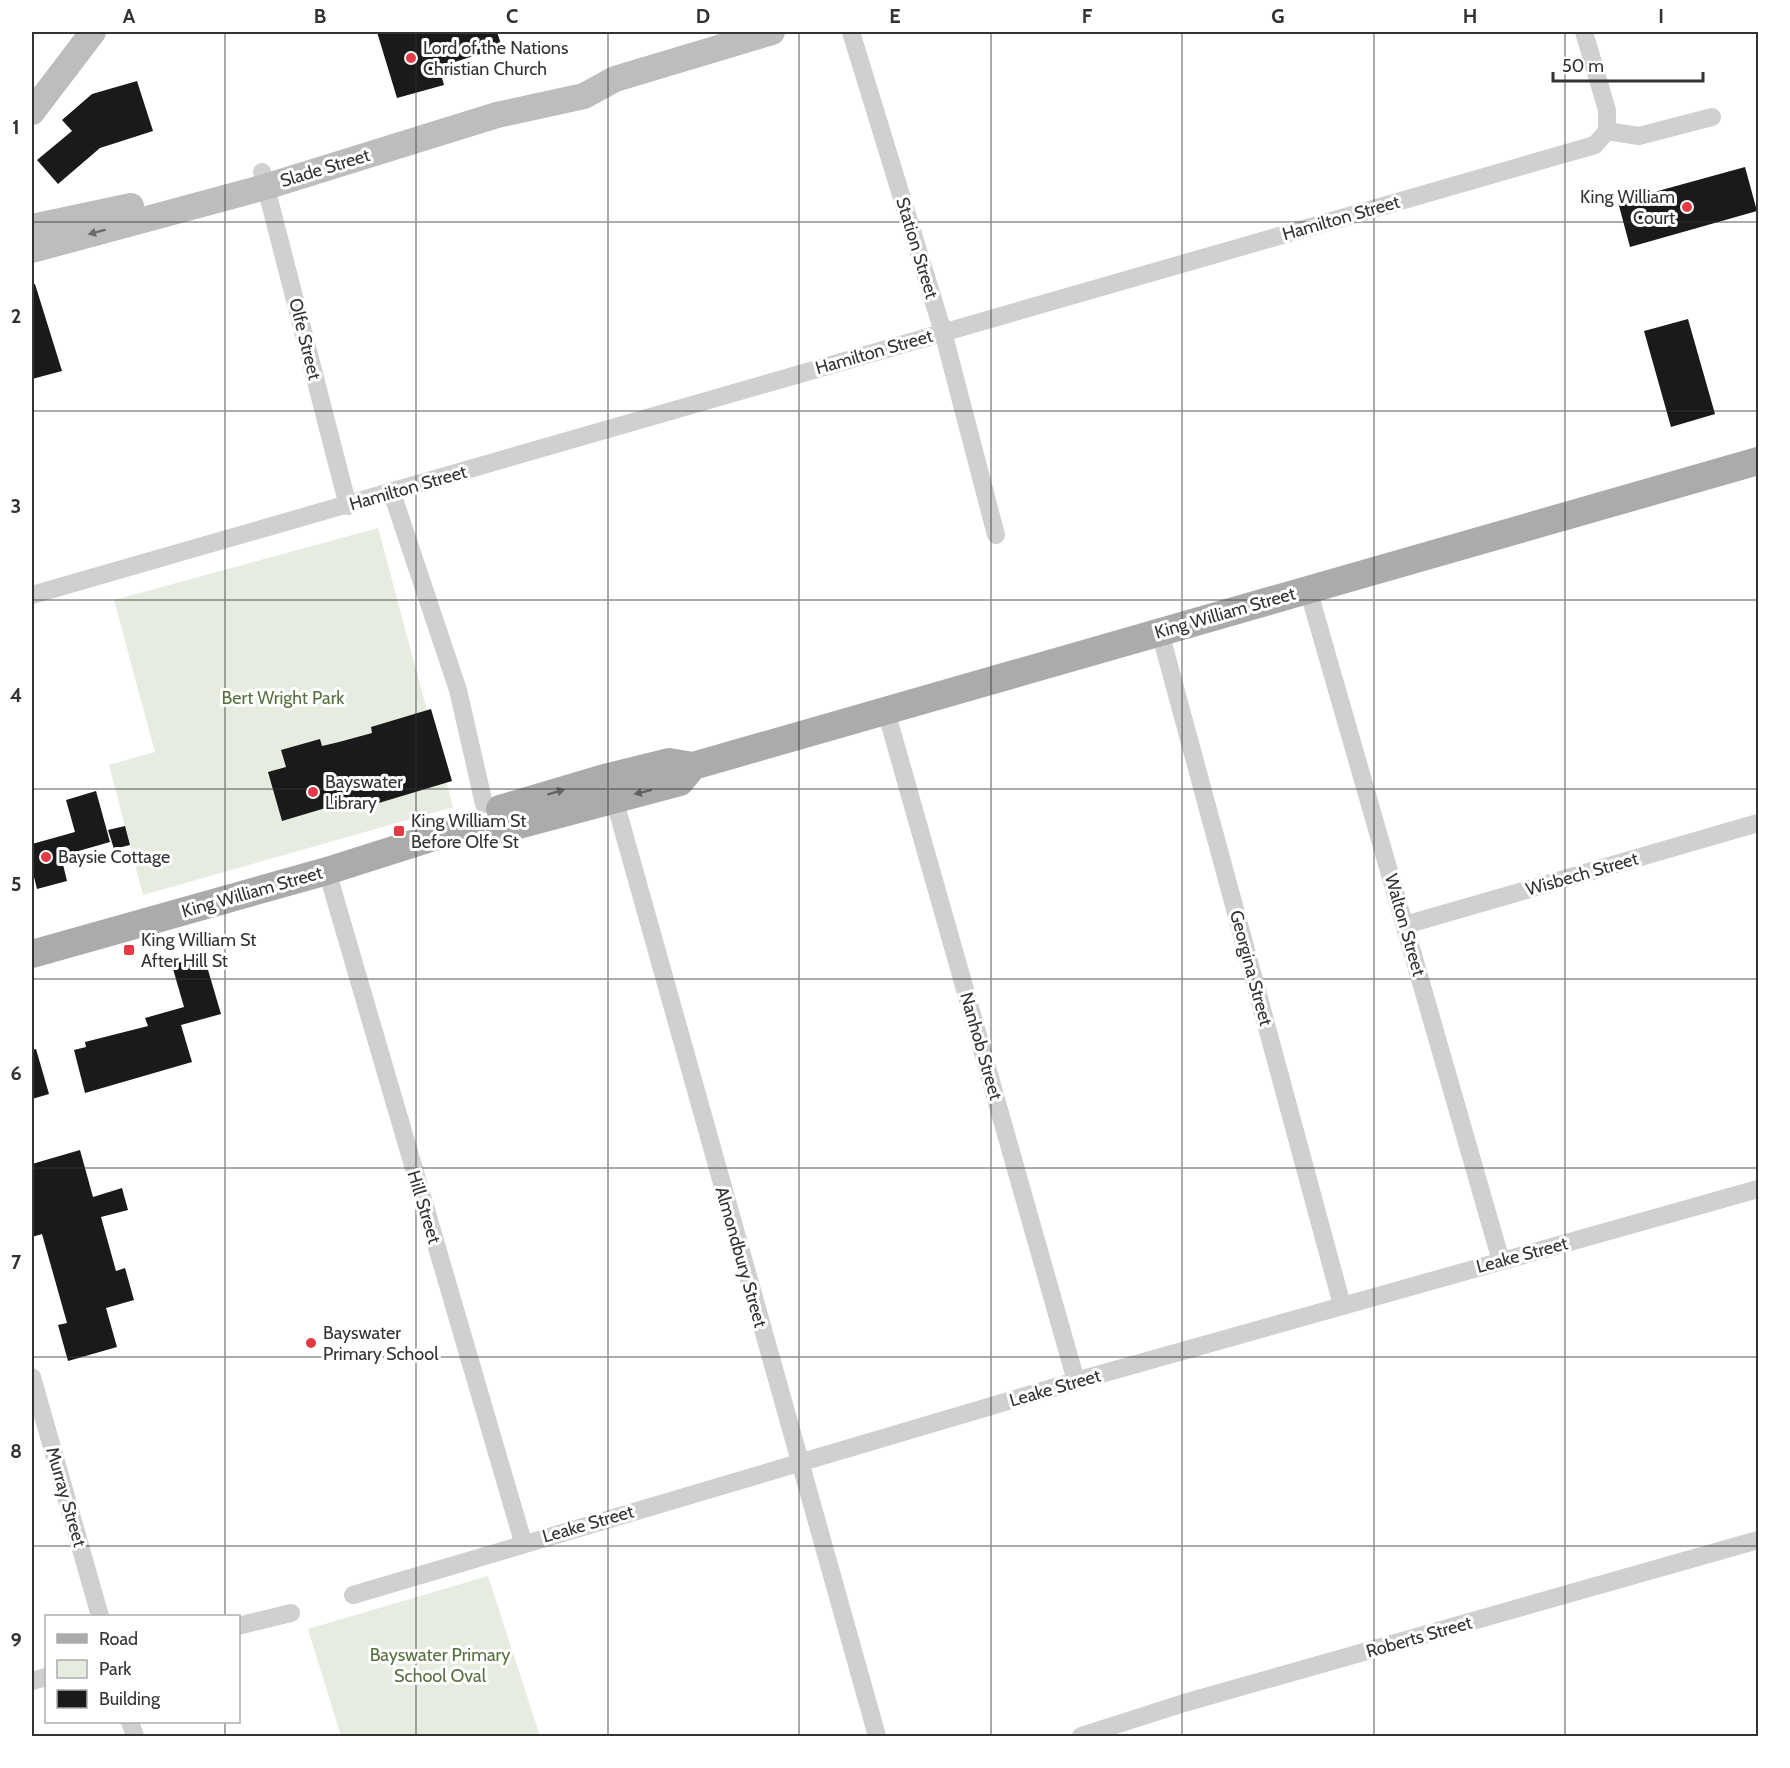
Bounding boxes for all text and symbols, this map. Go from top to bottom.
text: A [123,4,136,28]
text: B [314,4,326,28]
text: C [506,4,518,28]
text: D [696,4,710,28]
text: E [889,4,901,28]
text: F [1082,4,1093,28]
text: G [1271,4,1285,28]
text: H [1463,4,1477,28]
text: I [1658,4,1664,28]
place label: Lord of the Nations Christian Church [423,37,568,80]
scale bar [1553,45,1703,83]
marker: Lord of the Nations Christian Church [404,51,418,65]
text: 50 m [1562,55,1604,77]
text: 1 [12,115,20,139]
street label: Slade Street [277,144,373,192]
place label: King William Court [1580,186,1675,229]
street label: Hamilton Street [1280,191,1402,245]
street label: Station Street [891,195,943,301]
marker: King William Court [1680,200,1694,214]
one-way arrow [88,228,106,237]
street label: Olfe Street [284,296,326,382]
text: 2 [11,304,21,328]
street label: Hamilton Street [813,325,935,379]
street label: Hamilton Street [347,461,469,515]
text: 3 [11,494,21,518]
street label: King William Street [1152,582,1298,644]
text: 4 [10,683,22,707]
park label: Bert Wright Park [222,687,345,709]
place label: Bayswater Library [325,771,403,814]
marker: Bayswater Library [306,785,320,799]
one-way arrow [547,787,565,796]
one-way arrow [634,787,653,797]
place label: King William St Before Olfe St [411,810,526,853]
marker: King William St Before Olfe St [392,824,406,838]
place label: Baysie Cottage [58,846,170,868]
street label: Wisbech Street [1523,847,1641,901]
marker: Baysie Cottage [39,850,53,864]
street label: King William Street [179,861,325,923]
street label: Walton Street [1380,871,1430,979]
text: 5 [11,872,21,896]
street label: Georgina Street [1225,908,1277,1028]
place label: King William St After Hill St [141,929,256,972]
marker: King William St After Hill St [122,943,136,957]
street label: Nanhob Street [955,990,1007,1102]
text: 6 [10,1061,22,1085]
street label: Hill Street [402,1168,446,1246]
street label: Almondbury Street [710,1184,772,1330]
street label: Leake Street [1474,1232,1570,1278]
text: 7 [11,1250,22,1274]
place label: Bayswater Primary School [323,1322,439,1365]
marker: Bayswater Primary School [304,1336,318,1350]
street label: Leake Street [1007,1364,1103,1412]
text: 8 [10,1439,22,1463]
street label: Murray Street [41,1445,91,1549]
street label: Leake Street [540,1500,636,1548]
street label: Roberts Street [1364,1611,1474,1663]
legend [45,1615,240,1723]
text: 9 [10,1628,22,1652]
text: Road [99,1628,138,1650]
park label: Bayswater Primary School Oval [370,1644,510,1687]
text: Park [99,1658,132,1680]
text: Building [99,1688,161,1710]

